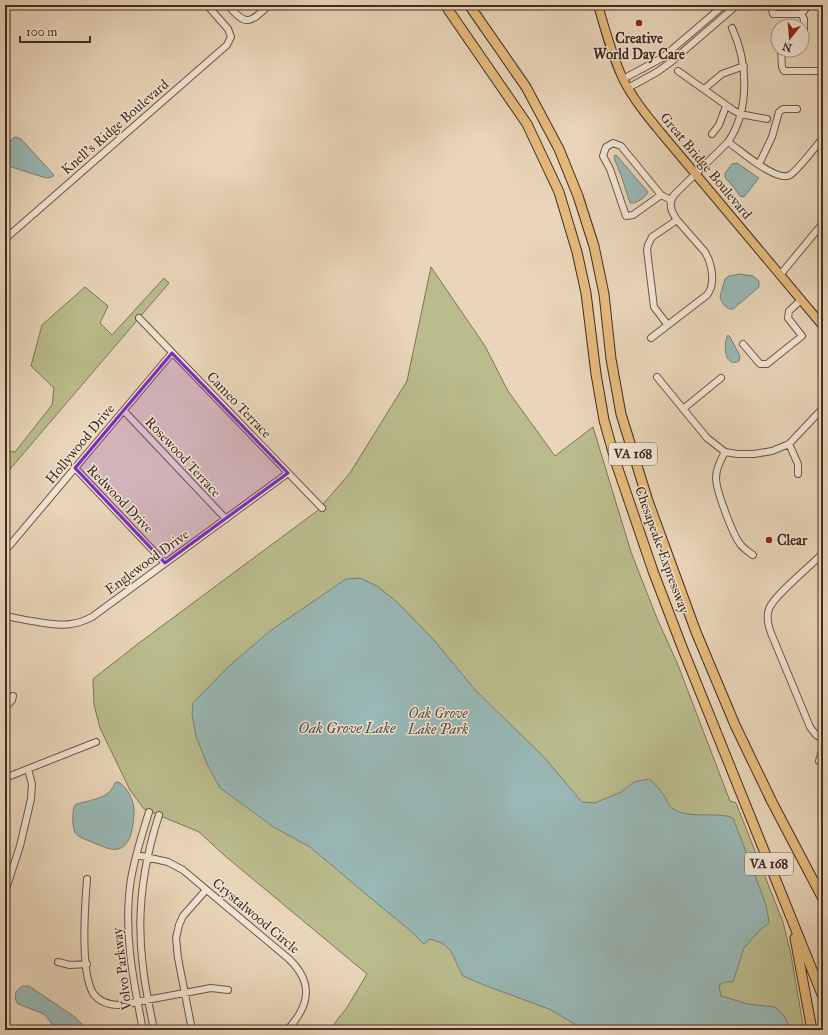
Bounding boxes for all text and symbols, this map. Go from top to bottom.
scale bar [20,18,90,44]
marker: Creative World Day Care [634,18,644,28]
north arrow [770,18,810,58]
text: 100 m [26,25,57,39]
place label: Creative World Day Care [593,30,685,64]
text: N [780,39,794,55]
street label: Knell's Ridge Boulevard [58,76,172,178]
street label: Great Bridge Boulevard [656,109,756,223]
street label: Cameo Terrace [203,368,275,442]
street label: Hollywood Drive [42,401,118,487]
street label: Rosewood Terrace [141,413,225,501]
road number: VA 168 [609,443,657,465]
street label: Redwood Drive [83,461,157,537]
street label: Chesapeake Expressway [631,484,693,616]
street label: Englewood Drive [102,526,192,598]
place label: Clear [777,532,808,549]
marker: Clear [764,535,774,545]
park label: Oak Grove Lake Park [407,705,469,738]
water label: Oak Grove Lake [299,719,396,737]
road number: VA 168 [745,853,793,875]
street label: Crystalwood Circle [209,875,303,957]
street label: Volvo Parkway [108,926,136,1012]

